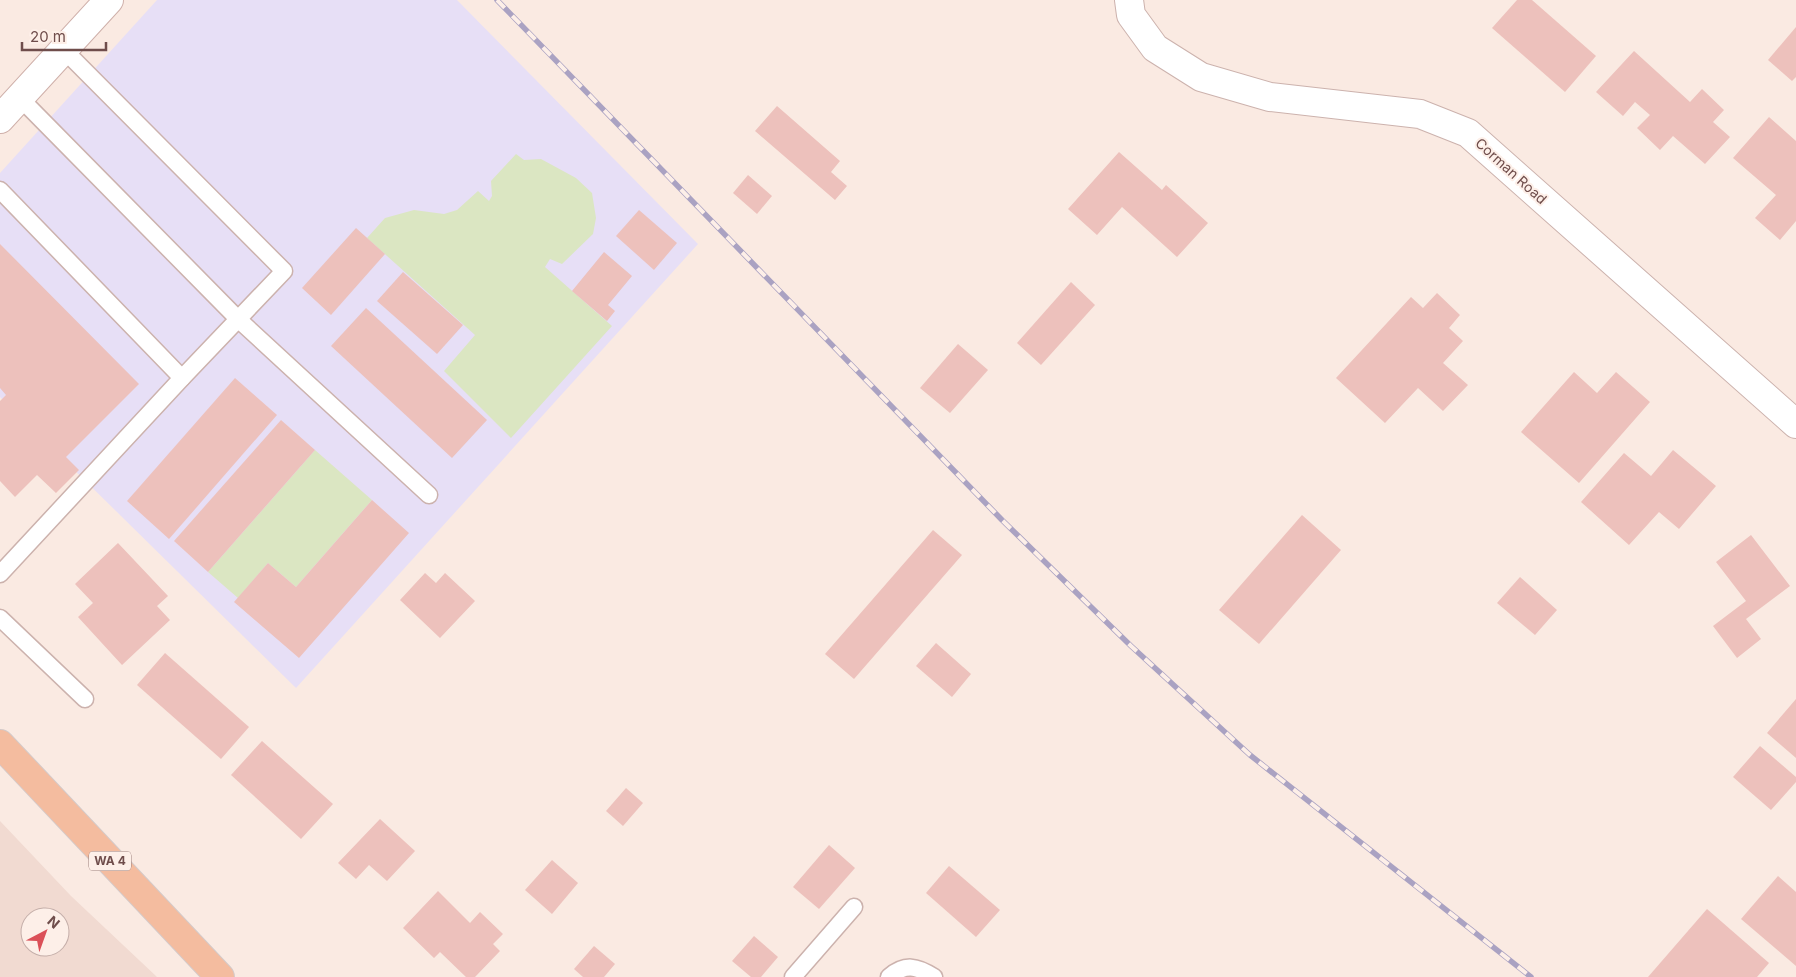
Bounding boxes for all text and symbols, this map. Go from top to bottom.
scale bar [22,20,106,52]
text: 20 m [30,27,66,46]
street label: Corman Road [1472,134,1551,207]
road number: WA 4 [89,851,131,870]
north arrow [20,907,70,957]
text: N [44,912,63,932]

